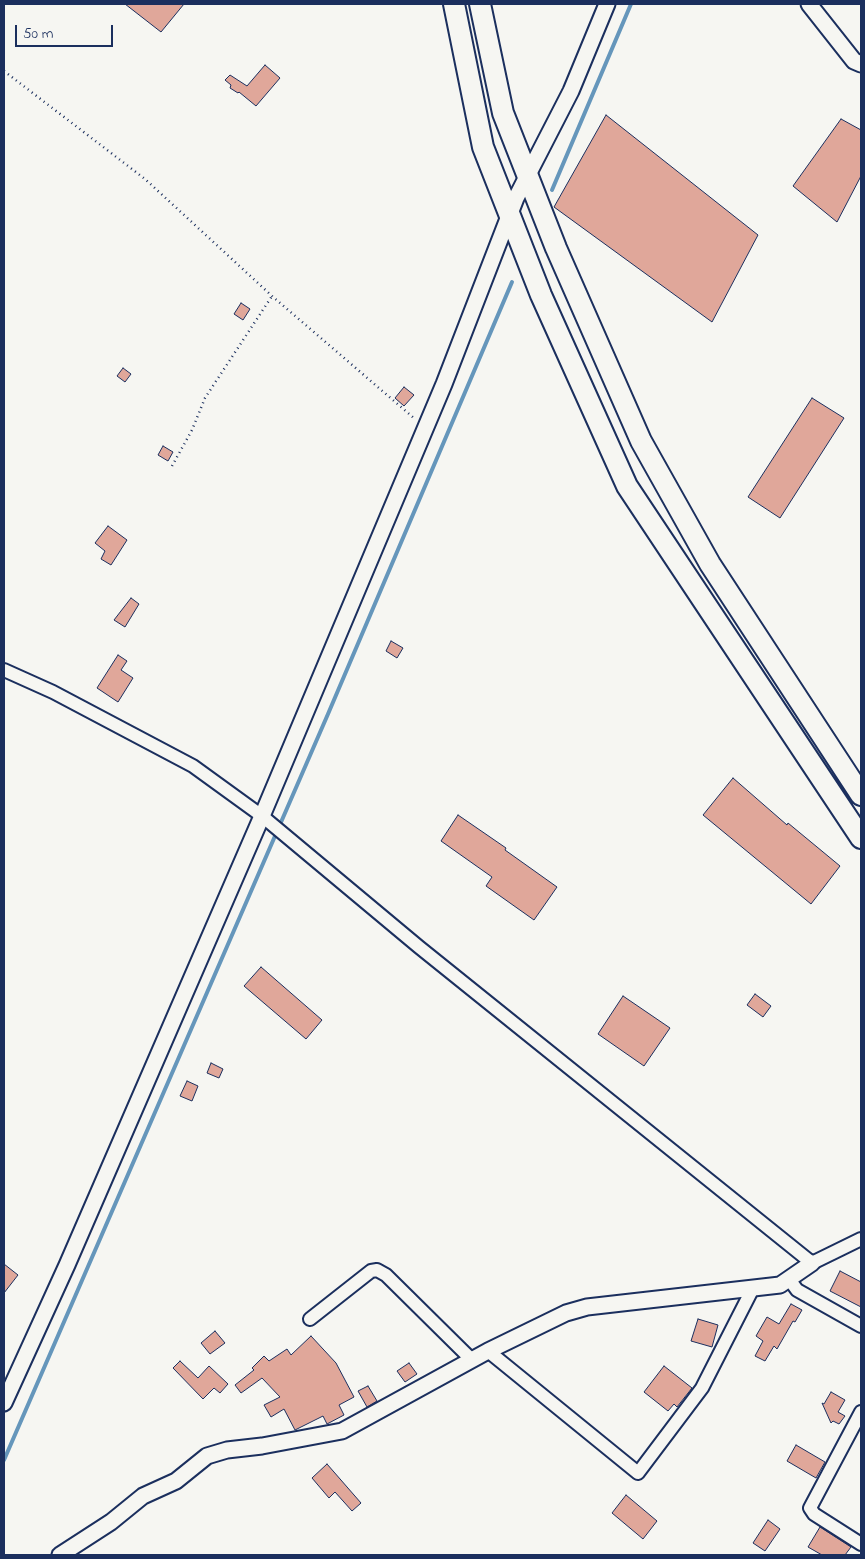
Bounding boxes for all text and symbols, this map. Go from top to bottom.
scale bar [18,15,115,47]
text: 50 m [23,23,53,45]

